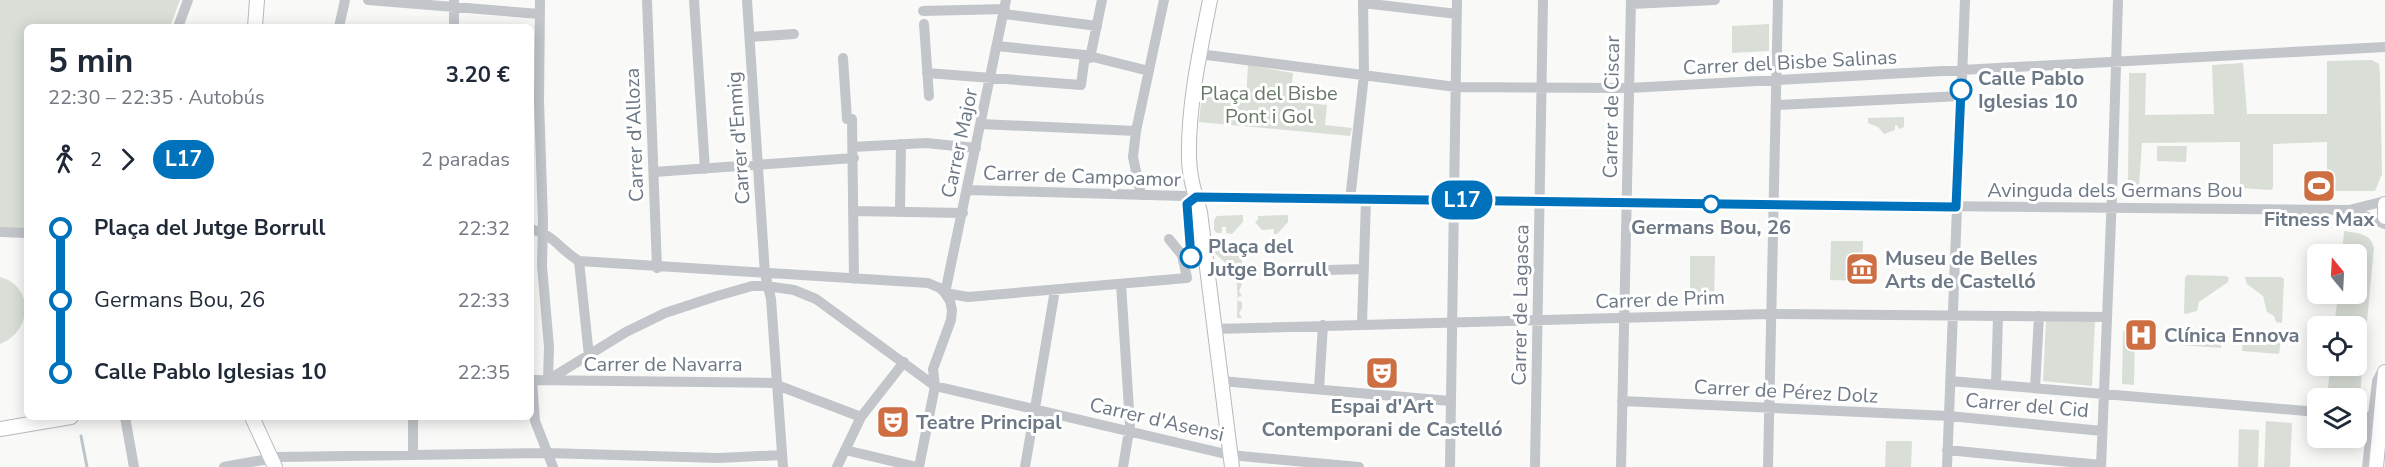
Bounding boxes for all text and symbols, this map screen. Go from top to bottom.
street label: Carrer de Ciscar [1597,35,1626,179]
text: 5 min [48,39,133,84]
street label: Carrer del Bisbe Salinas [1682,43,1898,82]
text: 3.20 € [446,60,510,90]
place label: Calle Pablo Iglesias 10 [1978,65,2084,115]
street label: Carrer d'Alloza [619,68,650,202]
street label: Carrer d'Enmig [720,70,757,205]
marker: Calle Pablo Iglesias 10 [1950,79,1972,101]
park label: Plaça del Bisbe Pont i Gol [1200,80,1338,130]
text: 22:30 – 22:35 · Autobús [48,84,265,111]
street label: Carrer Major [935,86,984,200]
icon: walk [48,143,81,176]
icon: forward [111,143,144,176]
text: L17 [165,145,202,173]
text: 2 [90,146,102,173]
text: 2 paradas [421,146,510,173]
street label: Carrer de Campoamor [983,160,1181,193]
sports icon: Fitness Max [2301,168,2337,204]
street label: Avinguda dels Germans Bou [1987,177,2243,204]
line badge: L17 [1428,180,1496,220]
text: L17 [1443,186,1481,214]
marker: Germans Bou, 26 [1702,195,1720,213]
place label: Fitness Max [2264,206,2375,233]
text: Plaça del Jutge Borrull [94,213,326,243]
place label: Germans Bou, 26 [1631,214,1791,241]
text: 22:32 [457,215,510,242]
street label: Carrer de Lagasca [1506,224,1535,386]
place label: Plaça del Jutge Borrull [1207,233,1328,283]
north arrow [2307,244,2367,304]
map controls [2307,244,2367,448]
place label: Museu de Belles Arts de Castelló [1885,245,2038,295]
marker: Plaça del Jutge Borrull [1180,246,1202,268]
museum icon: Museu de Belles Arts de Castelló [1844,251,1880,287]
street label: Carrer de Prim [1595,284,1725,315]
text: Germans Bou, 26 [94,285,265,315]
text: 22:33 [457,287,510,314]
button: locate [2307,316,2367,376]
hospital icon: Clínica Ennova [2123,317,2159,353]
place label: Clínica Ennova [2164,322,2300,349]
street label: Carrer de Navarra [583,351,743,378]
theatre icon: Espai d'Art Contemporani de Castelló [1364,355,1400,391]
text: Calle Pablo Iglesias 10 [94,357,327,387]
text: 22:35 [457,359,510,386]
street label: Carrer de Pérez Dolz [1693,373,1879,410]
street label: Carrer del Cid [1964,387,2090,424]
button: layers [2307,388,2367,448]
street label: Carrer d'Asensi [1087,391,1227,448]
place label: Espai d'Art Contemporani de Castelló [1261,393,1503,443]
theatre icon: Teatre Principal [875,404,911,440]
place label: Teatre Principal [916,409,1062,436]

